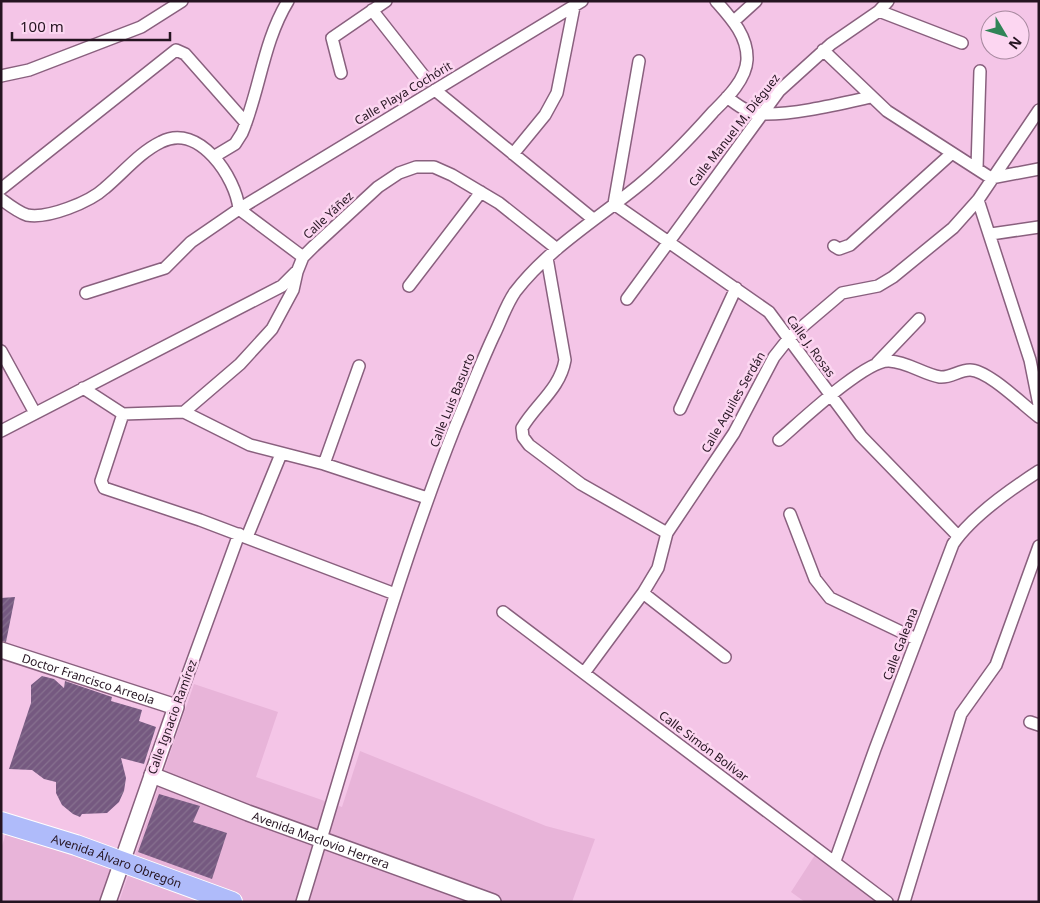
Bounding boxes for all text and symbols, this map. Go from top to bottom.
scale bar [12,10,170,42]
north arrow [980,10,1030,60]
text: 100 m [20,16,64,36]
text: N [1005,33,1027,54]
street label: Calle Playa Cochórit [351,57,456,129]
street label: Calle Manuel M. Diéguez [685,70,784,190]
street label: Calle Yáñez [299,187,357,243]
street label: Calle J. Rosas [783,311,839,381]
street label: Calle Aquiles Serdán [697,348,769,456]
street label: Calle Luis Basurto [425,350,479,450]
street label: Calle Galeana [878,605,922,683]
street label: Doctor Francisco Arreola [20,649,157,708]
street label: Calle Ignacio Ramírez [143,657,201,777]
street label: Calle Simón Bolívar [656,707,752,785]
street label: Avenida Maclovio Herrera [250,807,392,872]
street label: Avenida Álvaro Obregón [49,829,184,892]

